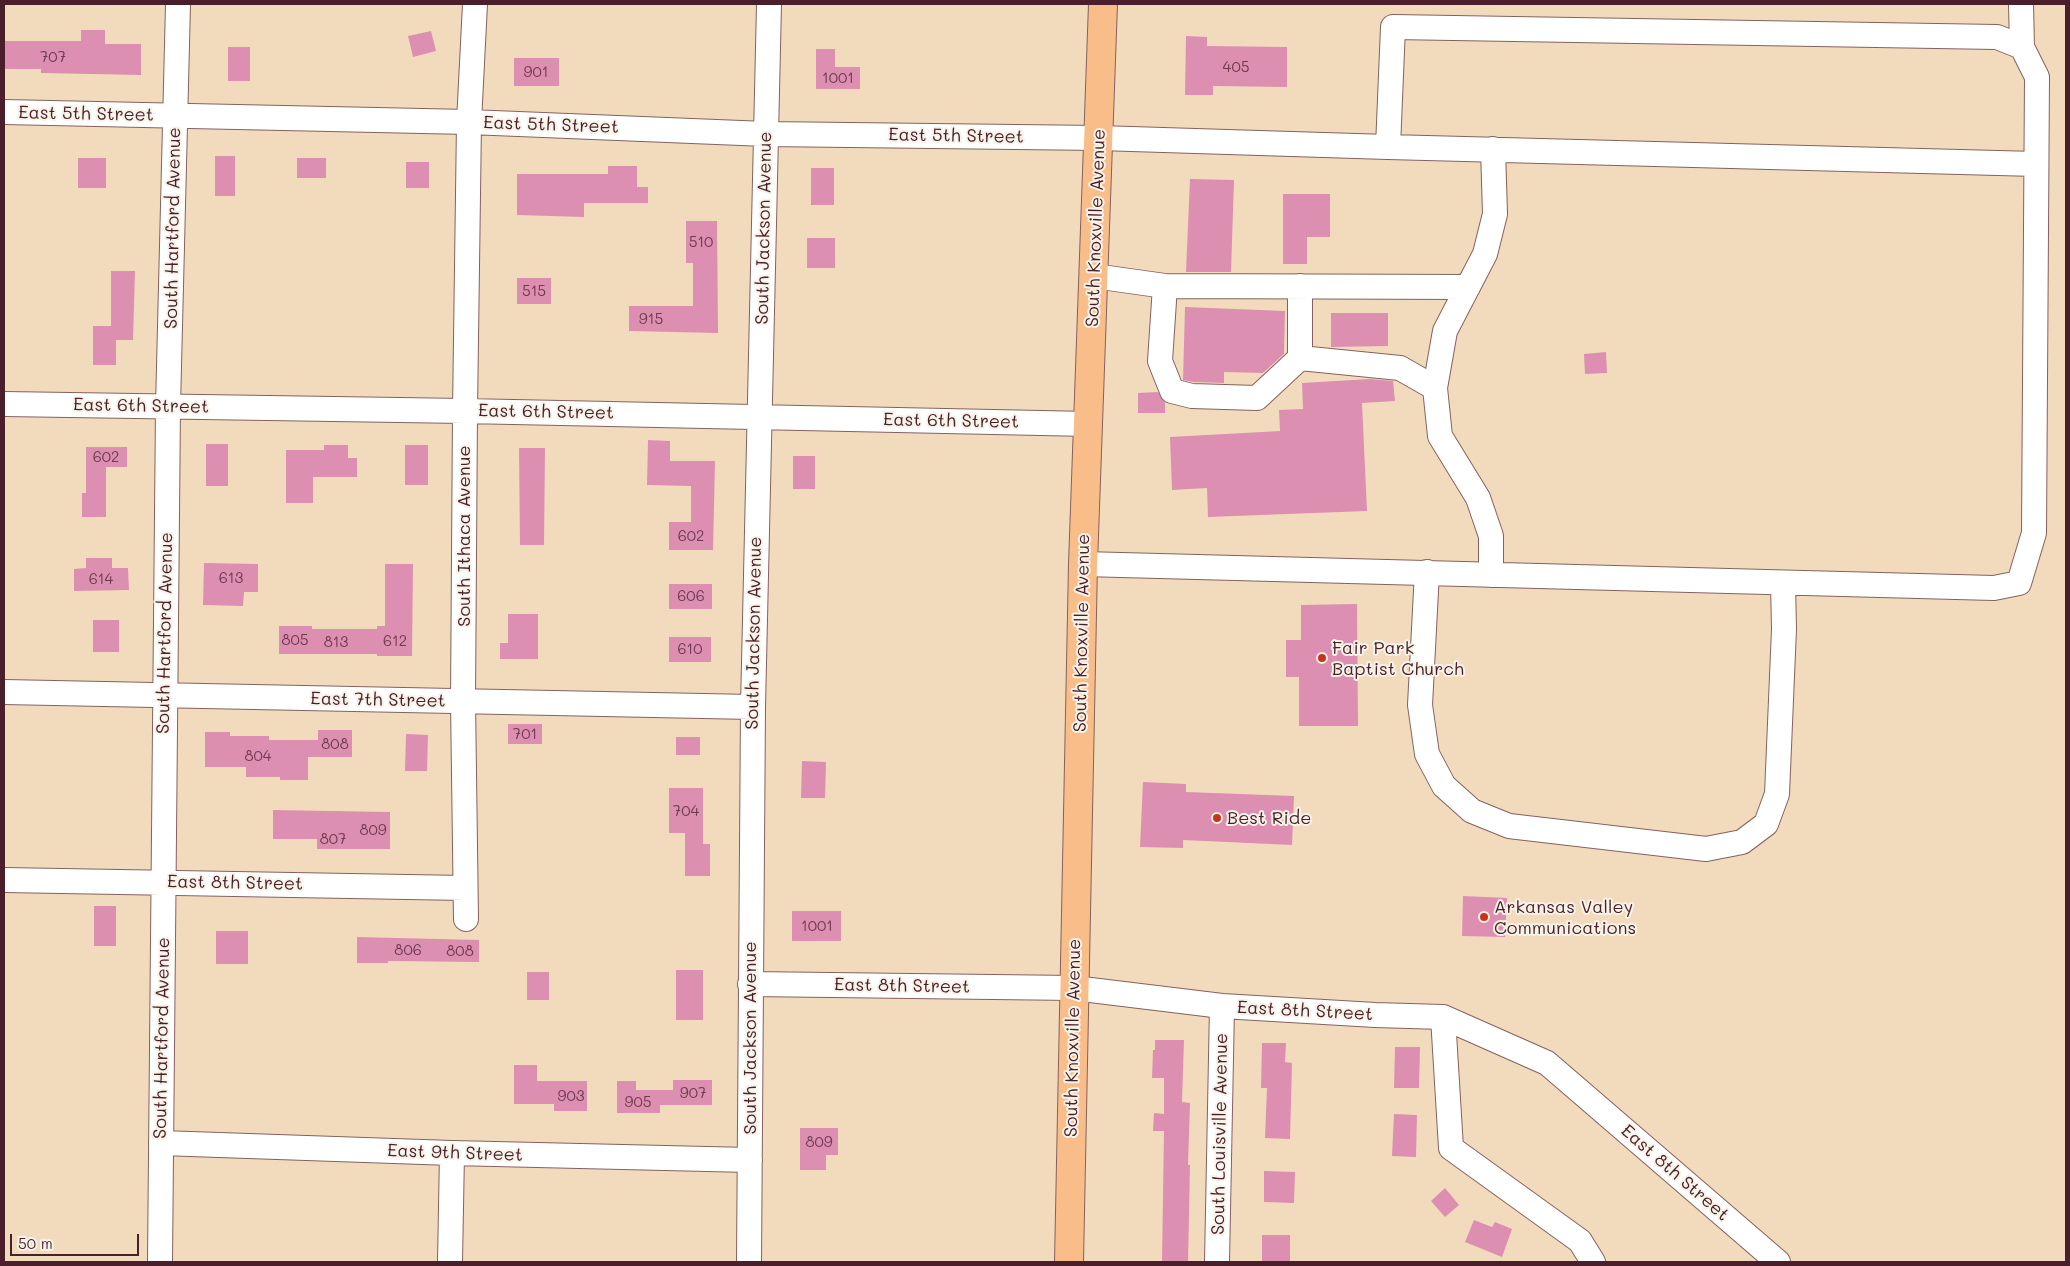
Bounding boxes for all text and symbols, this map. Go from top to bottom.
house number: 707 [40,48,66,66]
house number: 405 [1223,58,1249,76]
house number: 901 [524,63,548,81]
house number: 1001 [822,69,854,87]
street label: East 5th Street [18,102,154,126]
street label: East 5th Street [483,112,619,138]
street label: East 5th Street [888,124,1024,148]
street label: South Hartford Avenue [160,127,186,329]
street label: South Knoxville Avenue [1082,128,1110,328]
street label: South Jackson Avenue [752,131,776,325]
house number: 510 [689,233,713,251]
house number: 515 [522,282,546,300]
house number: 915 [639,310,663,328]
street label: East 6th Street [73,394,209,418]
street label: East 6th Street [478,400,614,424]
street label: East 6th Street [883,409,1019,433]
street label: South Ithaca Avenue [453,445,475,627]
house number: 602 [93,448,119,466]
house number: 602 [678,527,704,545]
street label: South Hartford Avenue [152,532,178,734]
street label: South Knoxville Avenue [1069,534,1095,732]
street label: South Jackson Avenue [742,536,766,730]
house number: 613 [219,569,243,587]
house number: 614 [89,570,113,588]
house number: 606 [677,587,705,605]
house number: 805 [281,631,309,649]
house number: 612 [383,632,407,650]
house number: 813 [324,633,348,651]
place label: Fair Park Baptist Church [1332,637,1464,680]
house number: 610 [677,640,703,658]
marker: Fair Park Baptist Church [1316,652,1328,664]
street label: East 7th Street [310,688,446,712]
house number: 701 [513,725,537,743]
house number: 808 [321,735,349,753]
house number: 804 [244,747,272,765]
house number: 704 [673,802,699,820]
place label: Best Ride [1227,807,1311,829]
marker: Best Ride [1211,812,1223,824]
house number: 809 [359,821,387,839]
house number: 807 [320,830,346,848]
street label: East 8th Street [167,871,303,895]
place label: Arkansas Valley Communications [1494,896,1636,939]
marker: Arkansas Valley Communications [1478,911,1490,923]
house number: 1001 [801,917,833,935]
street label: South Hartford Avenue [149,937,175,1139]
street label: South Knoxville Avenue [1060,939,1086,1137]
house number: 806 [394,941,422,959]
street label: South Jackson Avenue [739,941,761,1135]
house number: 808 [446,942,474,960]
street label: East 8th Street [834,974,970,998]
street label: East 8th Street [1237,997,1373,1025]
street label: South Louisville Avenue [1207,1033,1233,1235]
house number: 907 [680,1084,706,1102]
house number: 903 [558,1087,584,1105]
house number: 905 [625,1093,651,1111]
street label: East 8th Street [1617,1120,1733,1226]
house number: 809 [805,1133,833,1151]
street label: East 9th Street [387,1140,523,1166]
scale bar [12,1224,141,1256]
text: 50 m [18,1233,53,1253]

